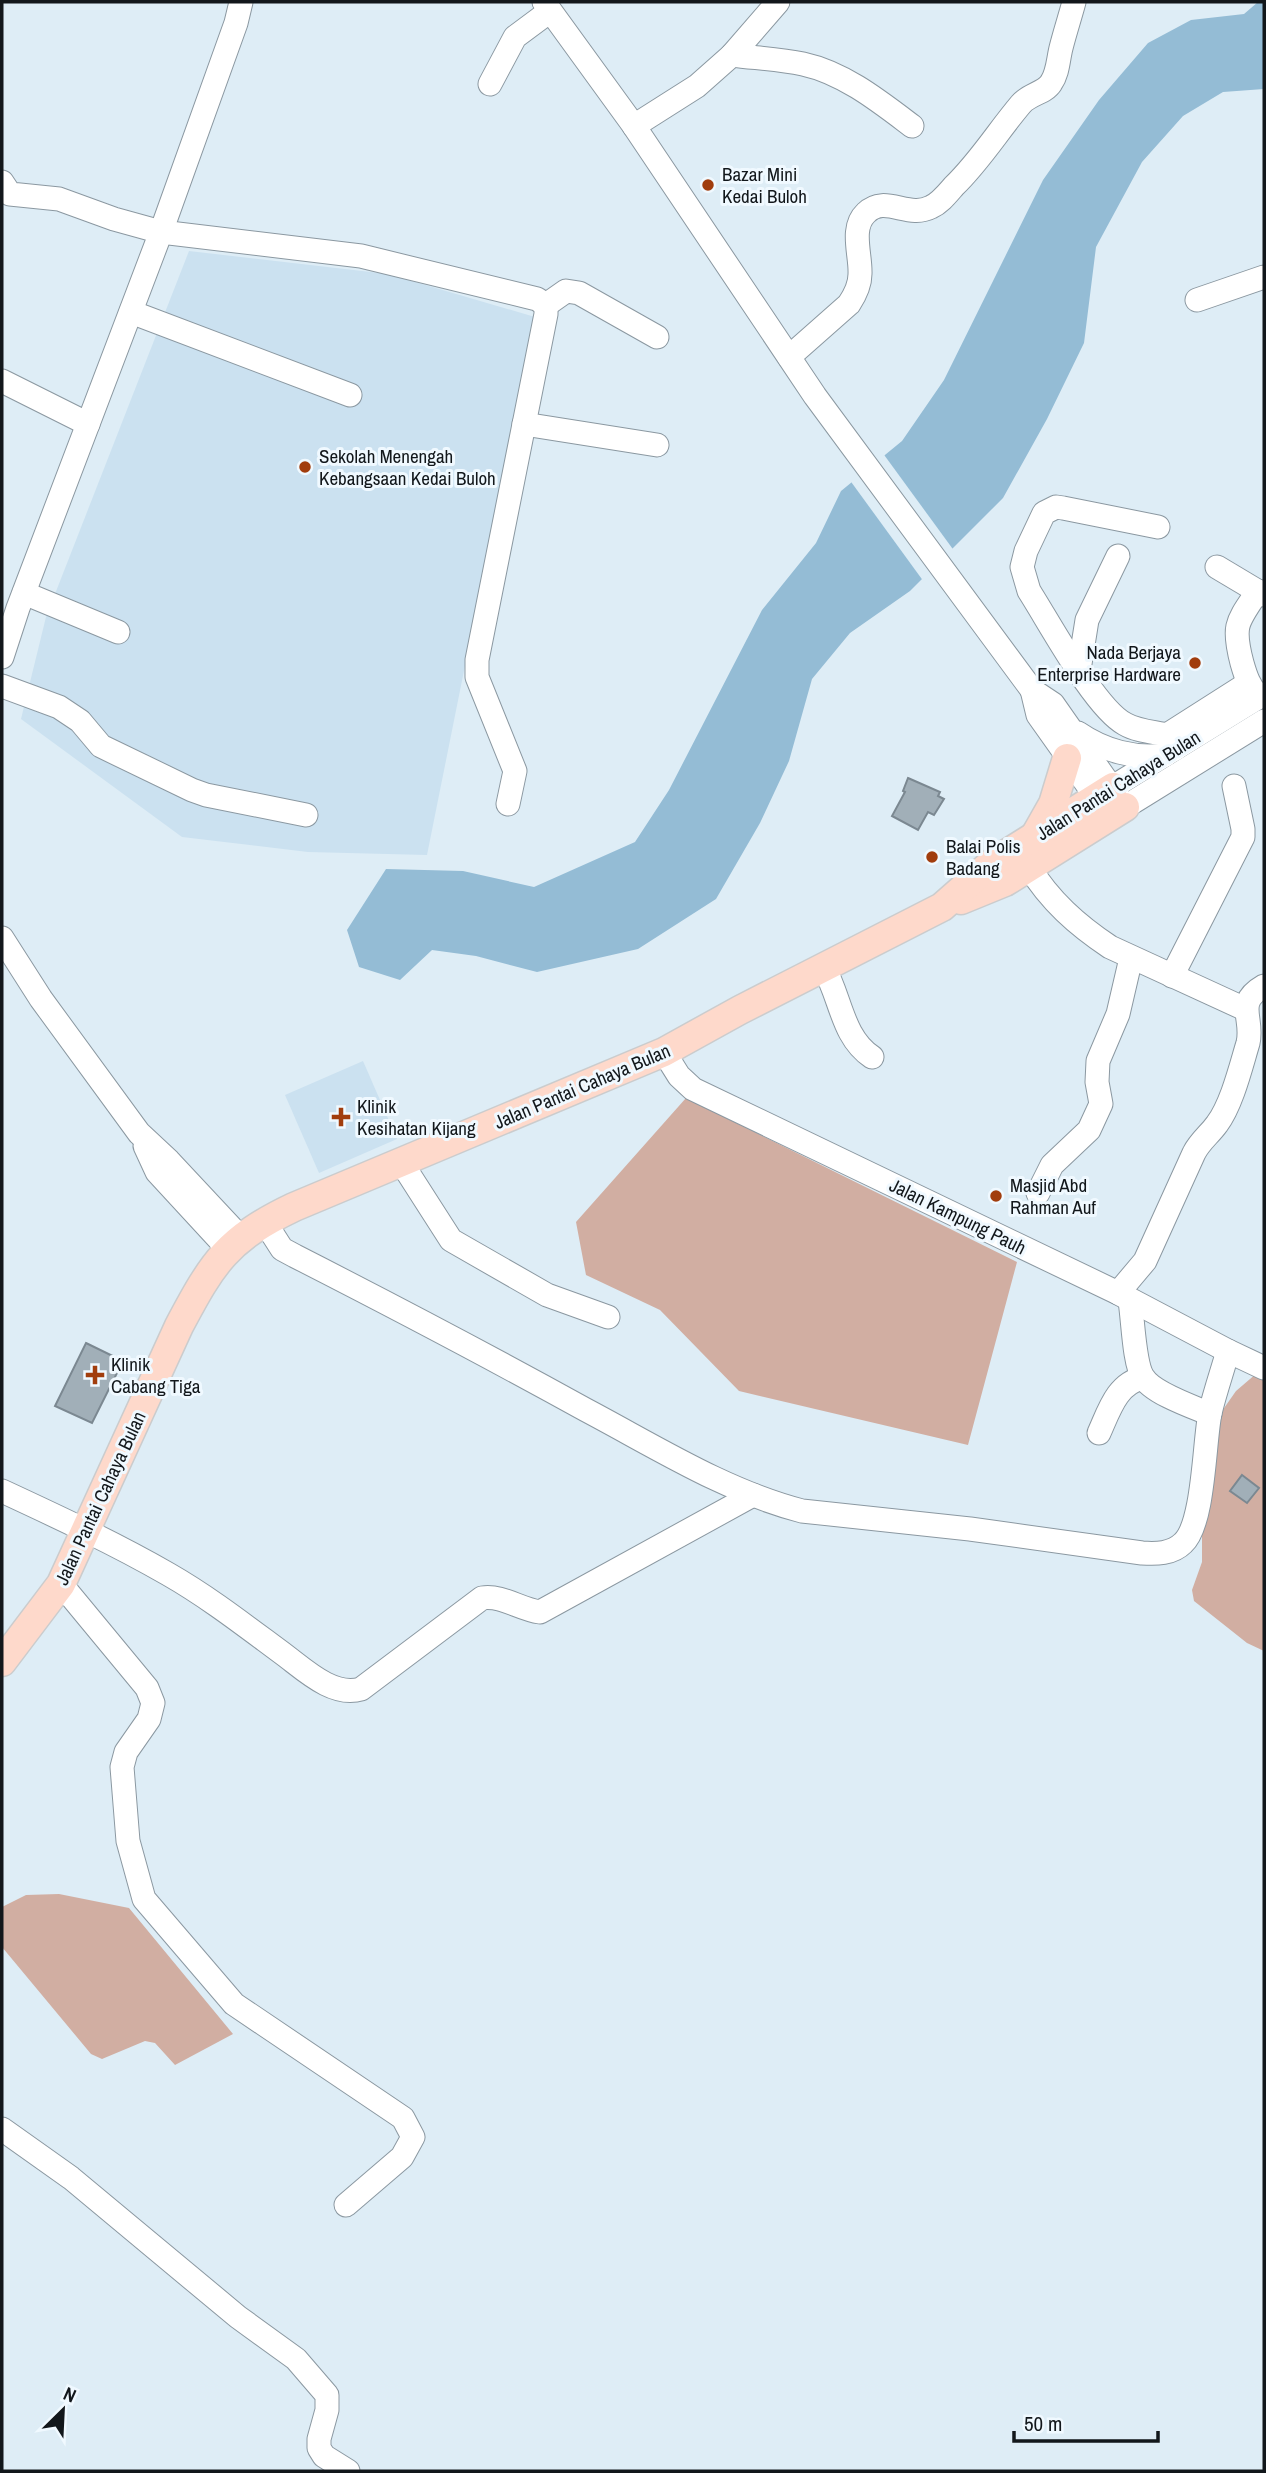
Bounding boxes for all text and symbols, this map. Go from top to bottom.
place label: Bazar Mini Kedai Buloh [722,161,807,209]
marker: Bazar Mini Kedai Buloh [700,177,716,193]
place label: Sekolah Menengah Kebangsaan Kedai Buloh [319,443,496,491]
marker: Sekolah Menengah Kebangsaan Kedai Buloh [297,459,313,475]
place label: Nada Berjaya Enterprise Hardware [1037,639,1181,687]
marker: Nada Berjaya Enterprise Hardware [1187,655,1203,671]
street label: Jalan Pantai Cahaya Bulan [1031,724,1205,846]
place label: Balai Polis Badang [946,833,1021,881]
marker: Balai Polis Badang [924,849,940,865]
street label: Jalan Pantai Cahaya Bulan [490,1037,674,1135]
place label: Klinik Kesihatan Kijang [357,1093,476,1141]
marker: Klinik Kesihatan Kijang [331,1107,351,1127]
street label: Jalan Kampung Pauh [885,1172,1031,1260]
place label: Masjid Abd Rahman Auf [1010,1172,1096,1220]
marker: Masjid Abd Rahman Auf [988,1188,1004,1204]
place label: Klinik Cabang Tiga [111,1351,201,1399]
marker: Klinik Cabang Tiga [85,1365,105,1385]
street label: Jalan Pantai Cahaya Bulan [48,1407,152,1589]
north arrow [28,2375,98,2445]
text: N [59,2380,80,2409]
scale bar [1014,2400,1158,2444]
text: 50 m [1024,2409,1062,2438]

